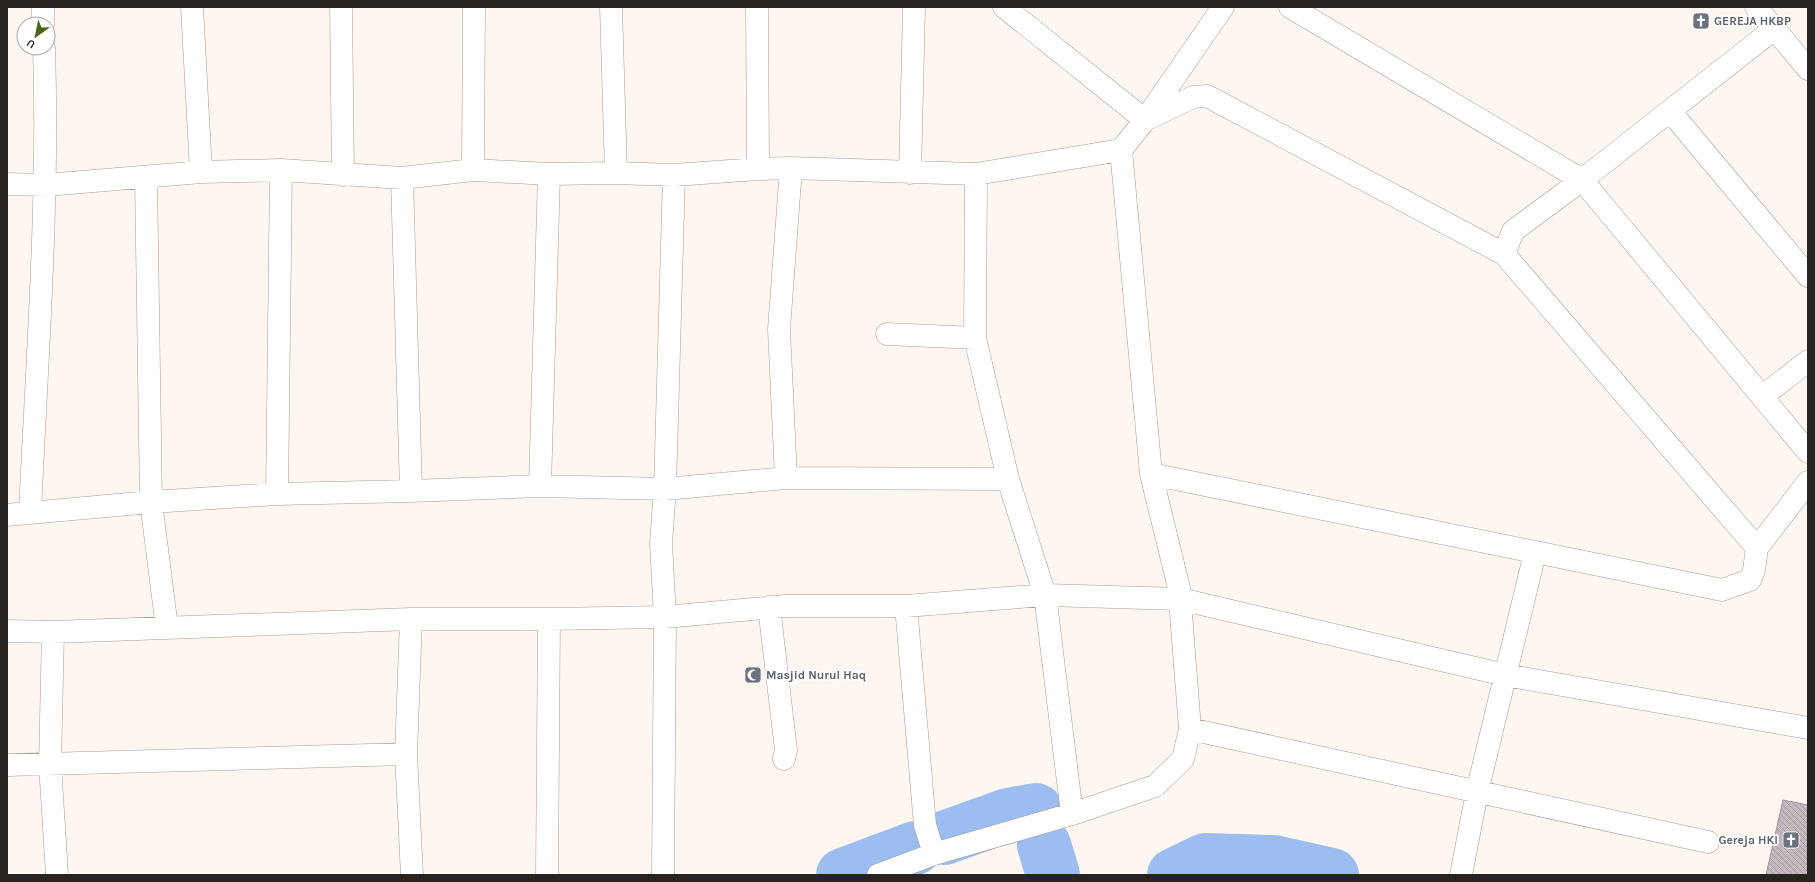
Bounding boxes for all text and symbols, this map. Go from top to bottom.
church icon: GEREJA HKBP [1691,11,1711,31]
place label: GEREJA HKBP [1714,14,1791,28]
north arrow [16,16,56,56]
text: U [24,36,38,51]
mosque icon: Masjid Nurul Haq [743,665,763,685]
place label: Masjid Nurul Haq [766,668,866,682]
church icon: Gereja HKI [1781,830,1801,850]
place label: Gereja HKI [1718,833,1778,847]

